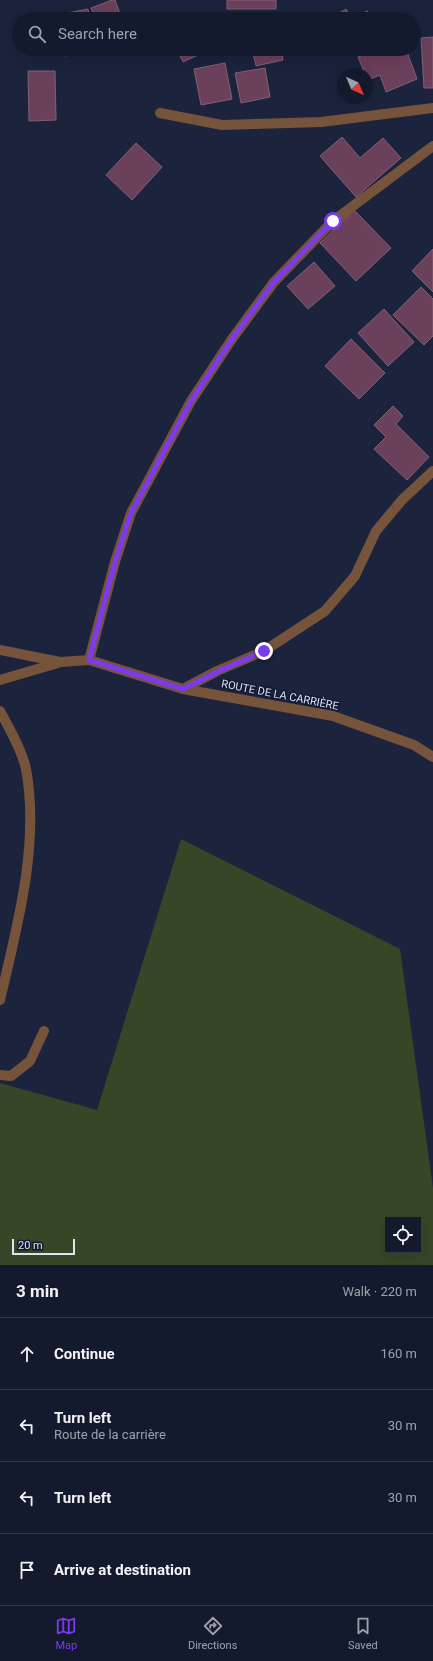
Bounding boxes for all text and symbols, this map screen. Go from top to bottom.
search box [12,12,421,56]
icon: search [26,23,48,45]
text: Search here [58,25,137,43]
north arrow [337,68,373,104]
route start [324,212,342,230]
route end [255,642,273,660]
street label: ROUTE DE LA CARRIÈRE [220,677,340,713]
map controls [385,1217,421,1253]
button: locate [385,1217,421,1253]
scale bar [12,1237,75,1256]
text: 20 m [18,1239,43,1252]
text: 3 min [16,1281,59,1301]
text: Walk · 220 m [342,1284,417,1299]
icon: ahead [16,1343,38,1365]
text: Continue [54,1345,115,1363]
text: 160 m [380,1346,417,1361]
text: Turn left [54,1409,111,1427]
icon: left [16,1415,38,1437]
text: 30 m [388,1418,417,1433]
text: Route de la carrière [54,1427,166,1442]
icon: left [16,1487,38,1509]
text: Turn left [54,1489,111,1507]
text: 30 m [388,1490,417,1505]
icon: arrive [16,1559,38,1581]
text: Arrive at destination [54,1561,191,1579]
tab: Map [55,1615,77,1652]
tab: Directions [188,1615,237,1652]
tab: Saved [348,1615,378,1652]

